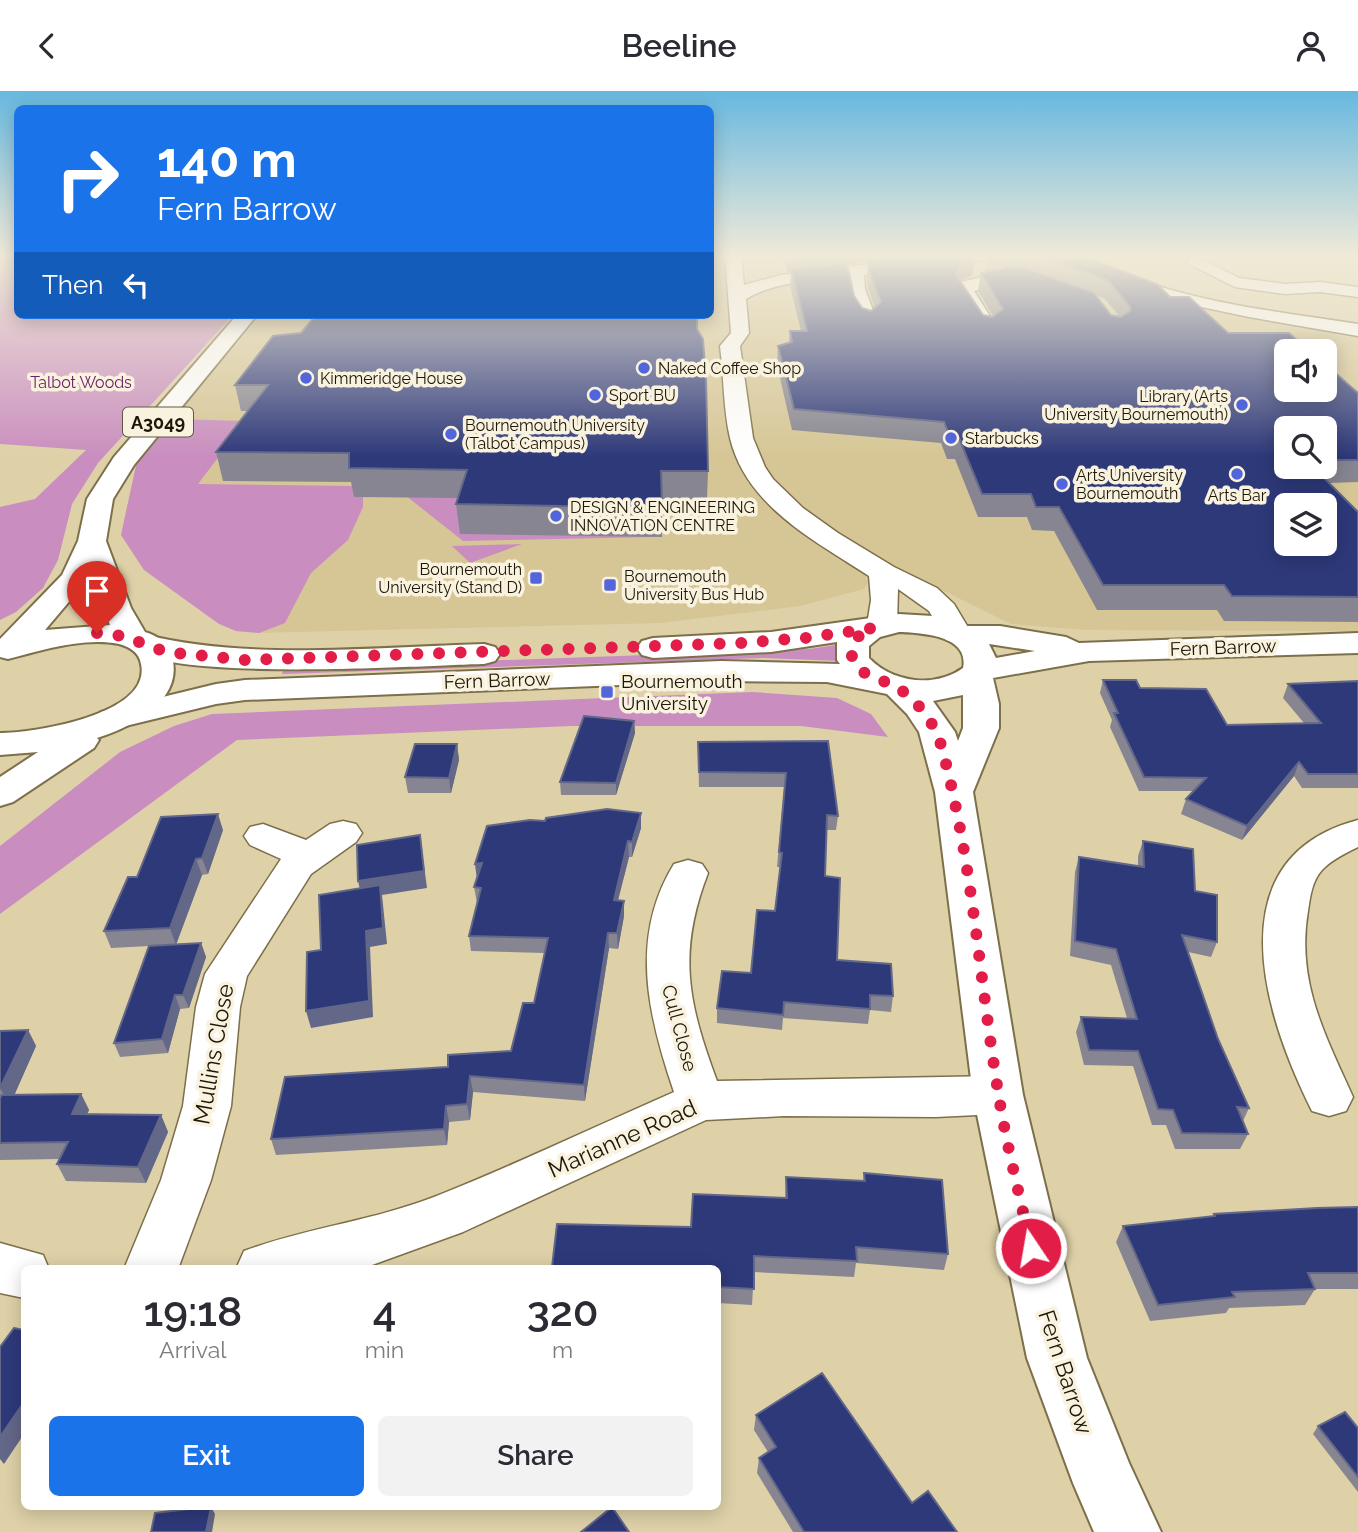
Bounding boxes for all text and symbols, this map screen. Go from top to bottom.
icon: back [28,27,66,65]
text: Beeline [621,27,737,64]
icon: person [1292,27,1330,65]
text: 140 m [157,131,297,188]
icon: right [42,133,133,224]
text: Fern Barrow [157,190,337,227]
icon: left [117,266,155,304]
text: Then [42,270,103,300]
map controls [1274,339,1337,556]
button: sound [1274,339,1337,402]
place label: Naked Coffee Shop [658,359,801,378]
marker: Naked Coffee Shop [636,360,652,376]
place label: Kimmeridge House [320,369,463,388]
marker: Kimmeridge House [298,370,314,386]
park label: Talbot Woods [30,373,132,392]
place label: Sport BU [609,386,676,405]
marker: Sport BU [587,387,603,403]
place label: Library (Arts University Bournemouth) [1044,387,1228,424]
marker: Library (Arts University Bournemouth) [1234,397,1250,413]
road number: A3049 [123,407,193,437]
place label: Bournemouth University (Talbot Campus) [465,416,645,453]
button: search [1274,416,1337,479]
marker: Bournemouth University (Talbot Campus) [443,426,459,442]
place label: Starbucks [965,429,1039,448]
marker: Starbucks [943,430,959,446]
place label: Arts University Bournemouth [1076,466,1183,503]
marker: Arts Bar [1229,466,1245,482]
marker: Arts University Bournemouth [1054,476,1070,492]
place label: Arts Bar [1208,486,1267,505]
button: layers [1274,493,1337,556]
place label: DESIGN & ENGINEERING INNOVATION CENTRE [570,498,755,535]
marker: DESIGN & ENGINEERING INNOVATION CENTRE [548,508,564,524]
place label: Bournemouth University (Stand D) [378,560,522,597]
pin [67,561,127,633]
place label: Bournemouth University Bus Hub [624,567,764,604]
marker: Bournemouth University (Stand D) [528,570,544,586]
icon: arrive [78,572,116,610]
marker: Bournemouth University Bus Hub [602,577,618,593]
street label: Fern Barrow [1169,634,1277,660]
street label: Fern Barrow [443,667,551,693]
place label: Bournemouth University [621,670,743,714]
marker: Bournemouth University [599,684,615,700]
street label: Mullins Close [187,982,239,1126]
street label: Cull Close [658,982,702,1074]
street label: Marianne Road [544,1093,700,1183]
position arrow [994,1211,1068,1285]
text: 19:18 [143,1287,242,1336]
text: 4 [373,1287,396,1336]
text: 320 [527,1287,599,1336]
street label: Fern Barrow [1033,1306,1099,1438]
text: Arrival [159,1336,227,1363]
text: min [365,1336,404,1363]
text: m [552,1336,573,1363]
button: Exit [49,1416,364,1496]
button: Share [378,1416,693,1496]

